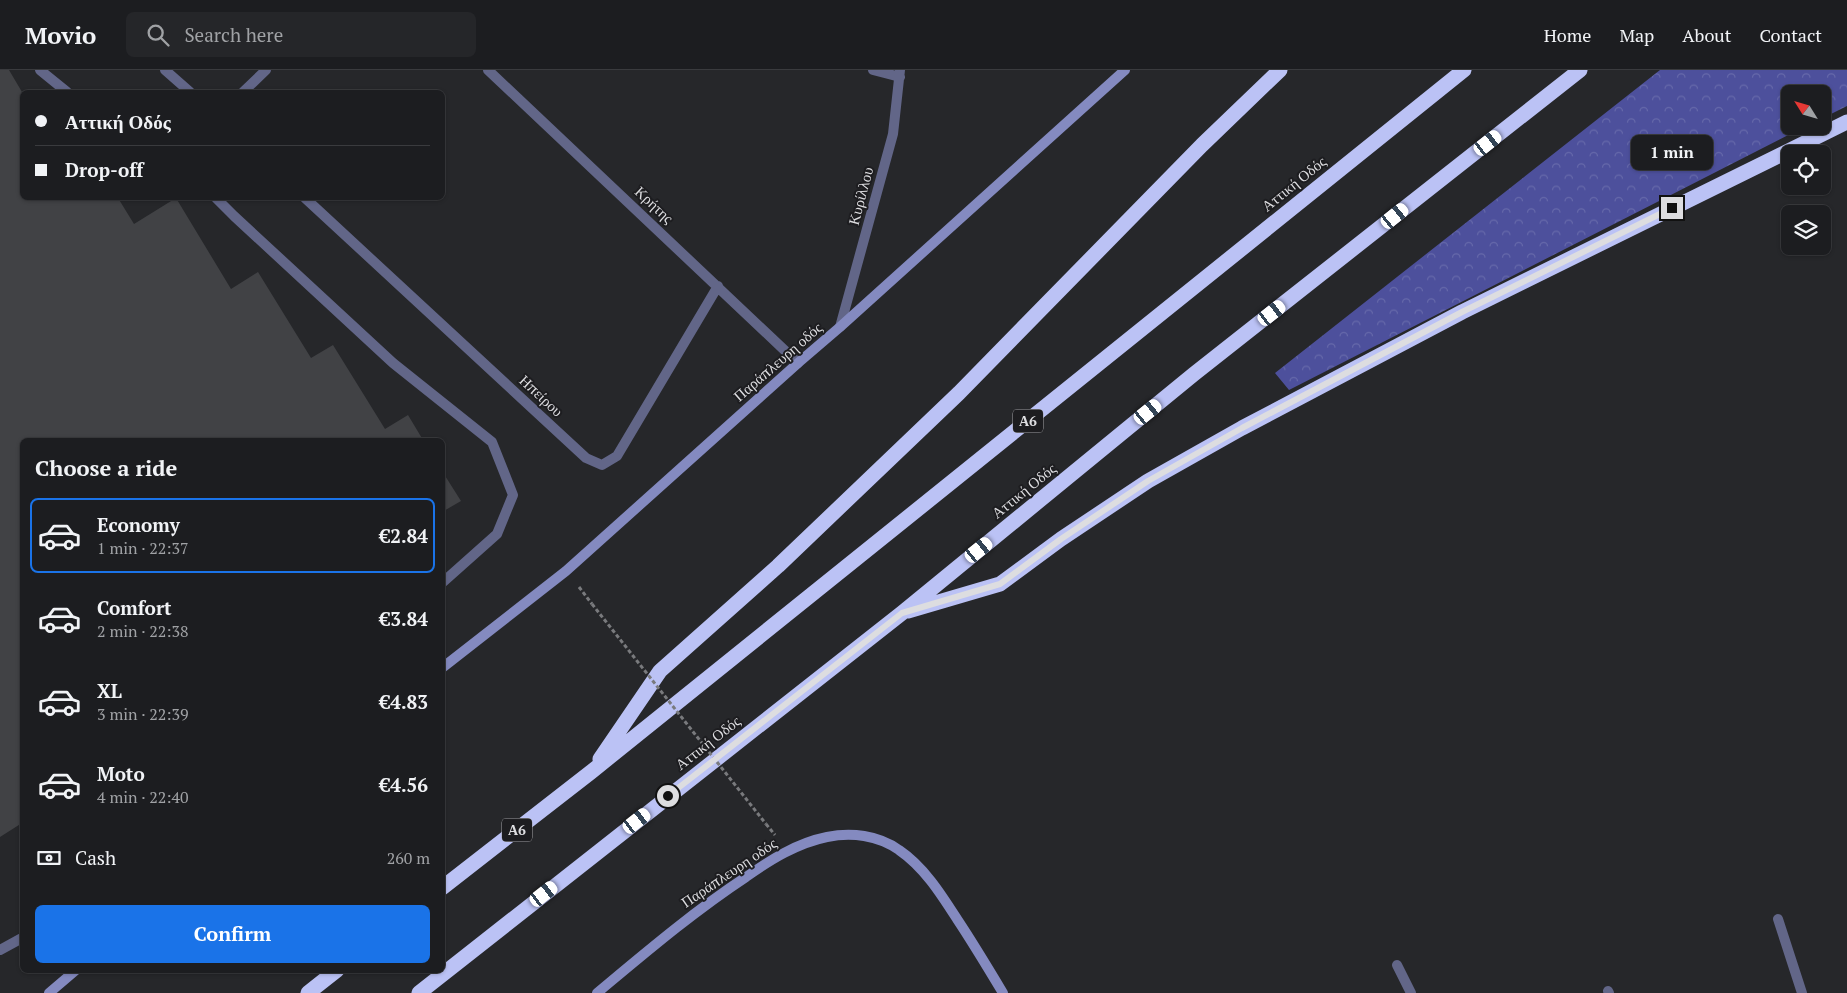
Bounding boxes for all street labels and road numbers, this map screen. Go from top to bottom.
street label: Αττική Οδός [1257,151,1330,215]
street label: Κυρίλλου [843,165,877,227]
street label: Κρήτης [631,181,678,227]
street label: Παράπλευρη οδός [729,317,826,405]
street label: Ηπείρου [516,370,568,421]
road number: Α6 [1013,410,1043,432]
street label: Αττική Οδός [987,458,1060,522]
street label: Αττική Οδός [671,710,744,774]
road number: Α6 [502,818,532,842]
street label: Παράπλευρη οδός [677,833,780,912]

